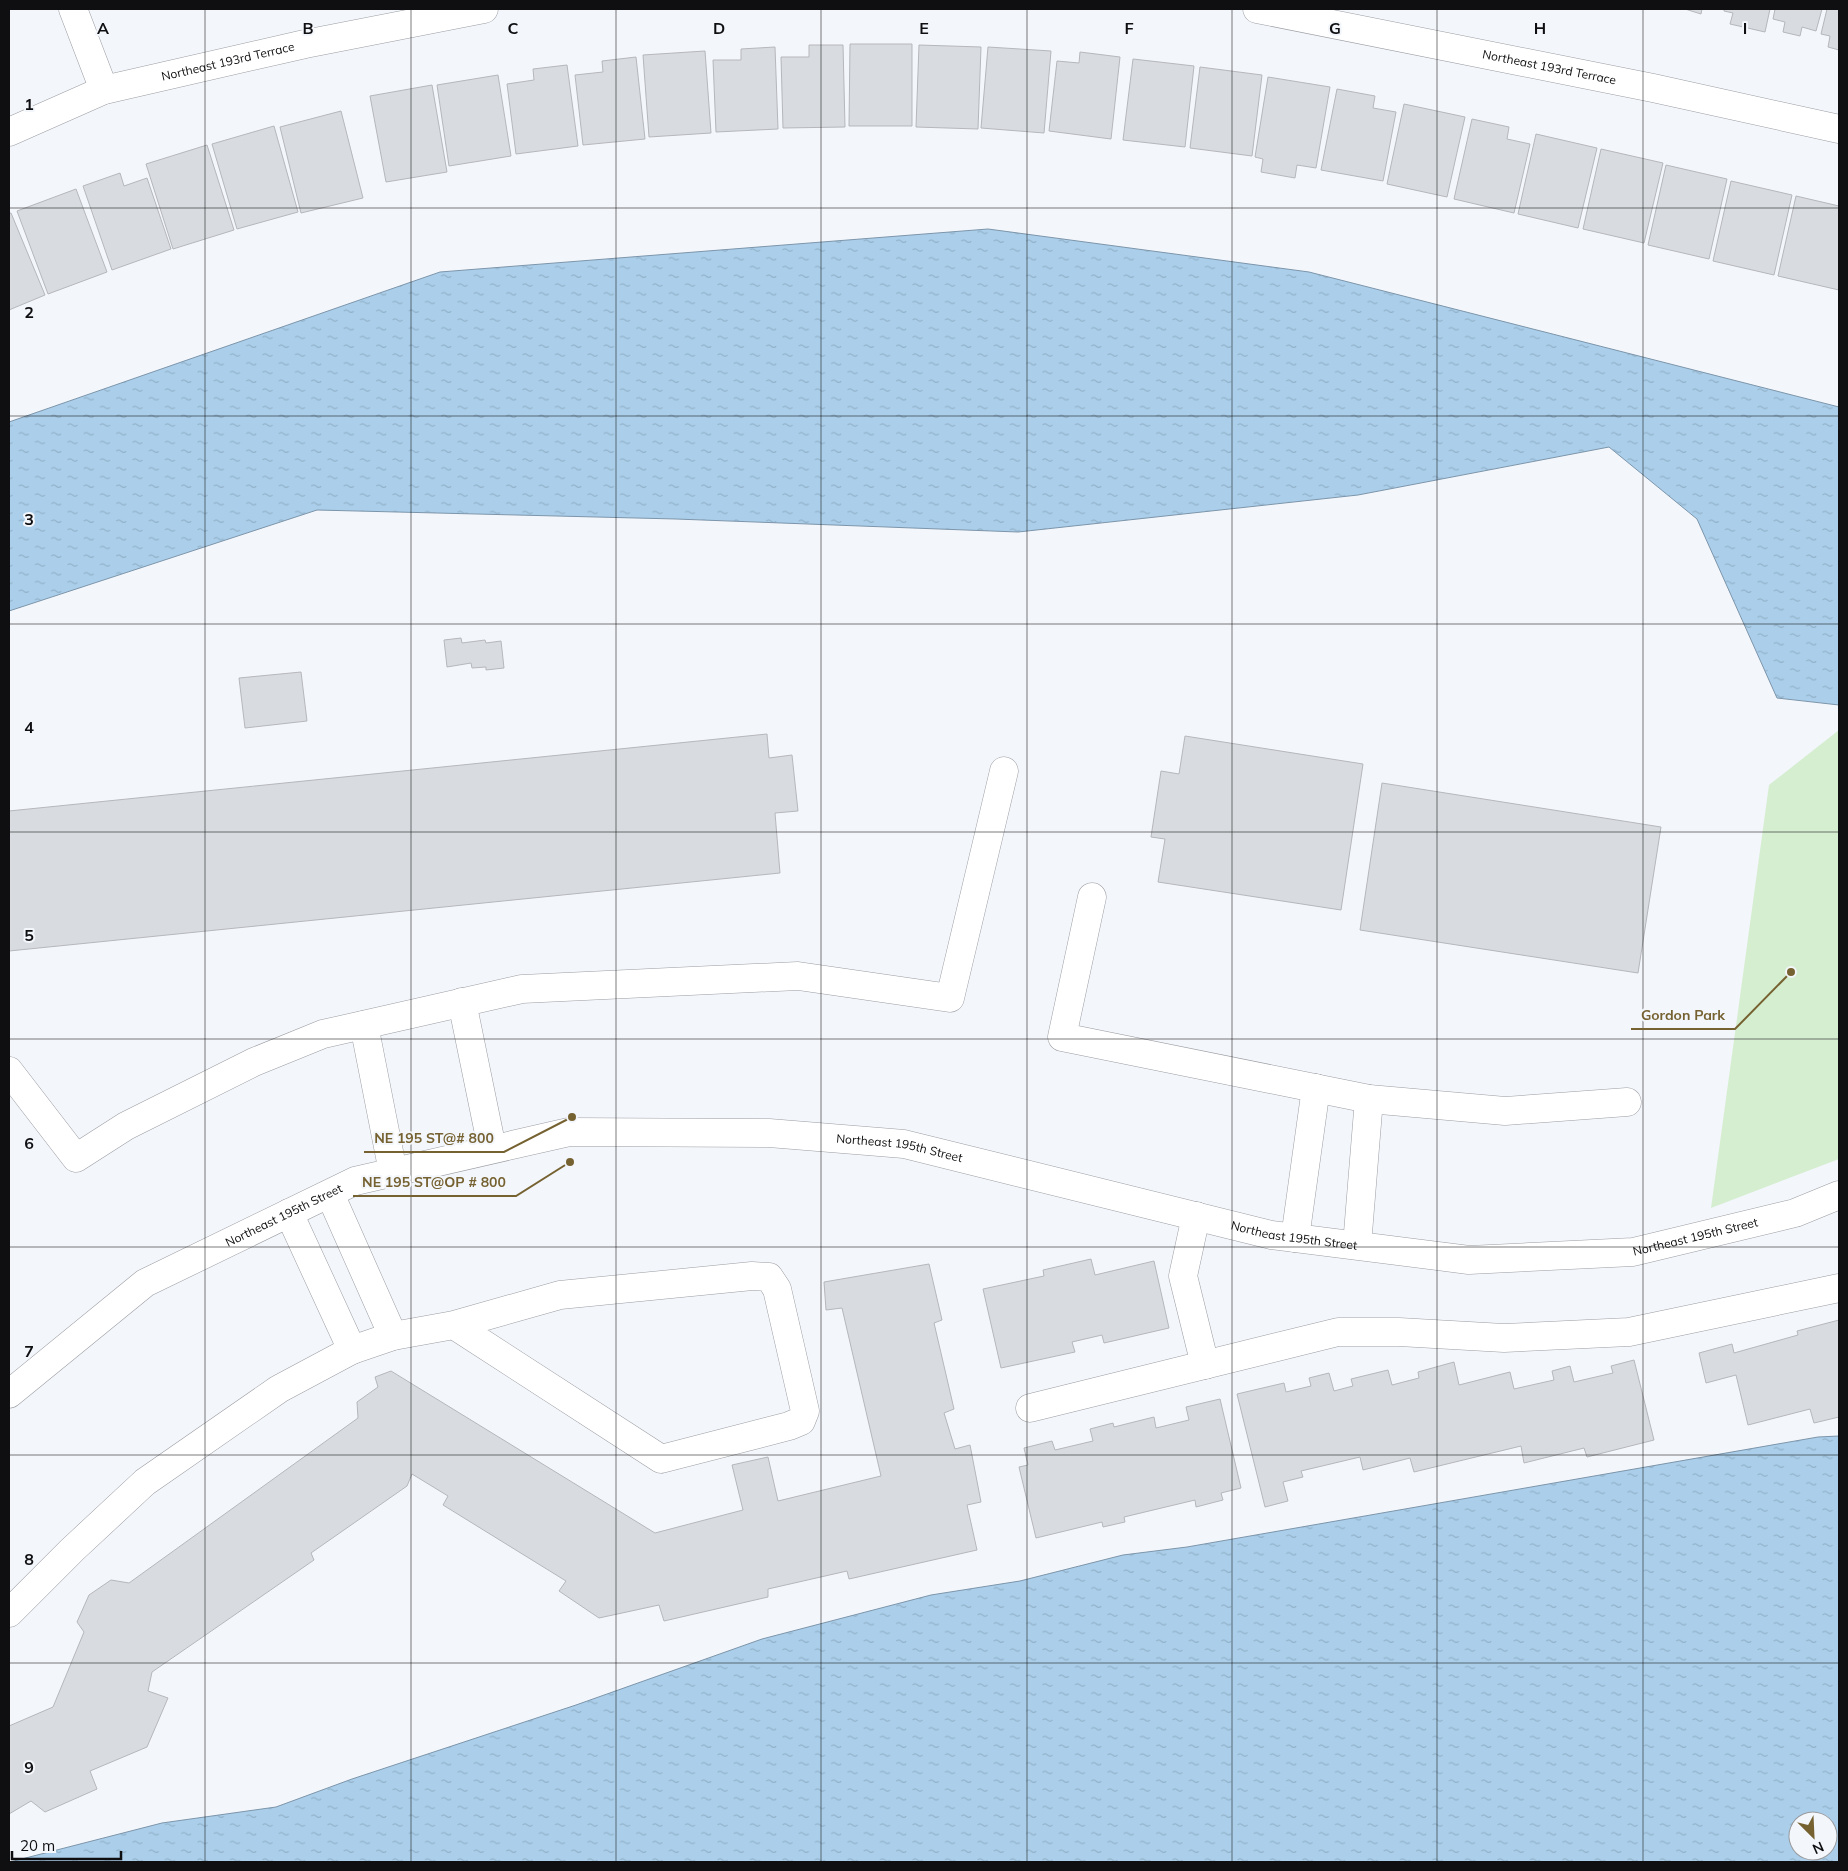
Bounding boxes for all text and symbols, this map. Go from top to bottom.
text: A [97,18,109,38]
text: B [302,18,314,38]
text: C [508,18,519,38]
text: D [713,18,725,38]
text: E [919,18,929,38]
text: F [1124,18,1134,38]
text: G [1329,18,1341,38]
text: H [1534,18,1546,38]
text: I [1743,18,1747,38]
street label: Northeast 193rd Terrace [160,39,296,84]
street label: Northeast 193rd Terrace [1481,46,1618,87]
text: 1 [24,94,34,114]
text: 2 [24,302,34,322]
text: 3 [24,509,34,529]
text: 4 [24,717,34,737]
text: 5 [24,925,34,945]
callout: Gordon Park [1631,1000,1735,1029]
text: Gordon Park [1641,1006,1725,1024]
callout: NE 195 ST@# 800 [364,1123,504,1152]
text: NE 195 ST@# 800 [374,1129,494,1147]
street label: Northeast 195th Street [836,1131,964,1165]
text: 6 [24,1133,34,1153]
callout: NE 195 ST@OP # 800 [353,1167,516,1196]
text: NE 195 ST@OP # 800 [362,1173,506,1191]
street label: Northeast 195th Street [223,1180,345,1250]
street label: Northeast 195th Street [1631,1214,1759,1259]
street label: Northeast 195th Street [1229,1217,1358,1253]
text: 7 [24,1341,34,1361]
text: 8 [24,1549,34,1569]
text: 9 [24,1757,34,1777]
north arrow [1788,1811,1838,1861]
scale bar [12,1828,121,1860]
text: 20 m [20,1836,55,1855]
text: N [1810,1838,1827,1858]

